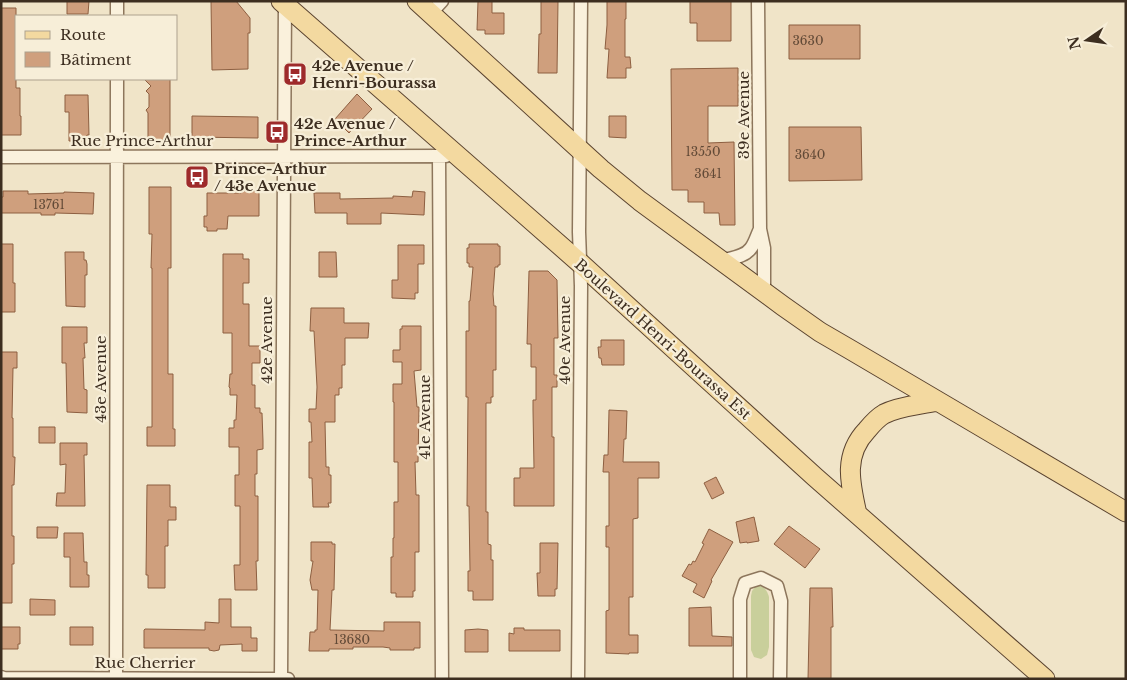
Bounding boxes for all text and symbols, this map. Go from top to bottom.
legend [15,15,178,80]
north arrow [1062,15,1112,65]
text: Route [60,25,106,44]
house number: 3630 [792,33,824,48]
text: N [1064,34,1085,51]
text: Bâtiment [60,50,132,69]
place label: 42e Avenue / Henri-Bourassa [312,56,437,92]
bus stop icon: 42e Avenue / Henri-Bourassa [282,61,308,87]
street label: 39e Avenue [734,71,753,159]
place label: 42e Avenue / Prince-Arthur [294,114,407,150]
bus stop icon: 42e Avenue / Prince-Arthur [264,119,290,145]
street label: Rue Prince-Arthur [71,131,214,150]
house number: 13550 [686,144,720,159]
house number: 3640 [795,147,825,162]
place label: Prince-Arthur / 43e Avenue [214,159,327,195]
bus stop icon: Prince-Arthur / 43e Avenue [184,164,210,190]
house number: 3641 [694,166,722,181]
house number: 13761 [33,197,65,212]
street label: Boulevard Henri-Bourassa Est [571,255,755,424]
street label: 42e Avenue [257,296,276,384]
street label: 40e Avenue [555,296,574,384]
street label: 43e Avenue [91,335,110,423]
street label: 41e Avenue [415,375,434,459]
house number: 13680 [334,632,370,647]
street label: Rue Cherrier [95,653,196,672]

